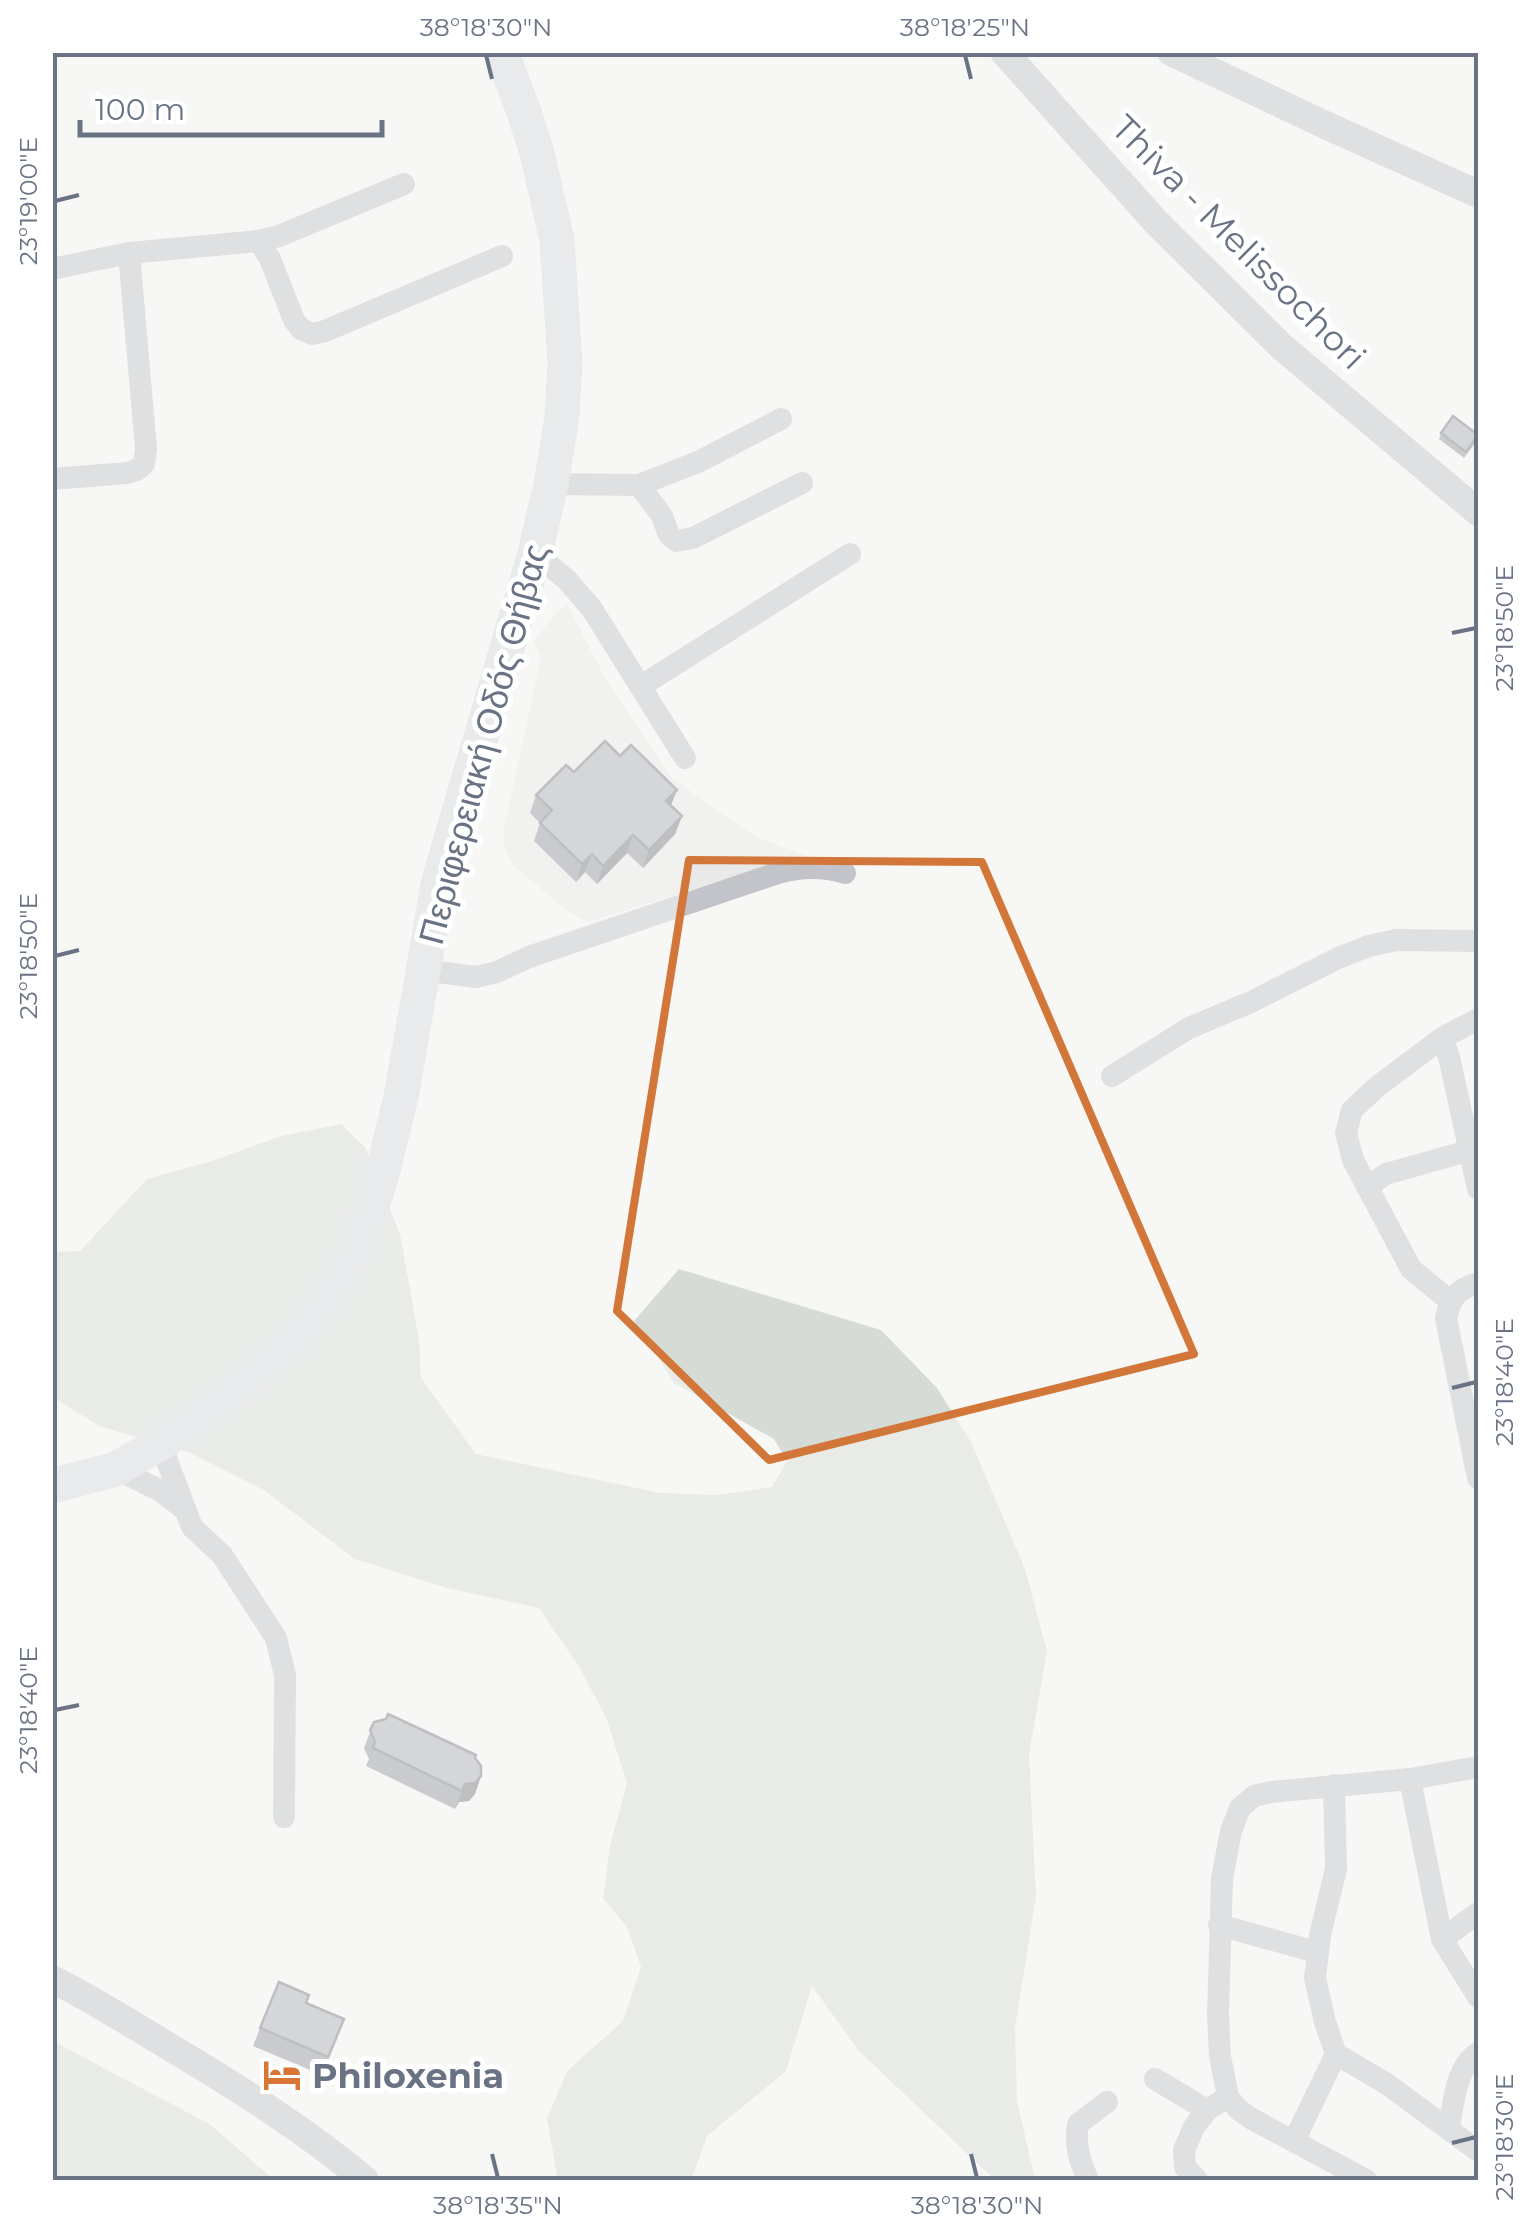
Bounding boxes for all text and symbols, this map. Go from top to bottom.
text: 38°18'30"N [420,12,552,42]
text: 38°18'25"N [900,12,1030,42]
scale bar [80,75,382,137]
text: 100 m [95,91,185,128]
street label: Thiva - Melissochori [1103,106,1375,378]
text: 23°19'00"E [13,137,43,265]
street label: Περιφερειακή Οδός Θήβας [409,539,557,949]
text: 23°18'50"E [1489,565,1519,691]
text: 23°18'50"E [13,893,43,1019]
text: 23°18'40"E [1489,1318,1519,1446]
text: 23°18'40"E [13,1646,43,1774]
hotel icon: Philoxenia [261,2054,303,2096]
place label: Philoxenia [312,2054,504,2097]
text: 23°18'30"E [1489,2074,1519,2200]
text: 38°18'35"N [433,2190,563,2220]
text: 38°18'30"N [911,2190,1043,2220]

